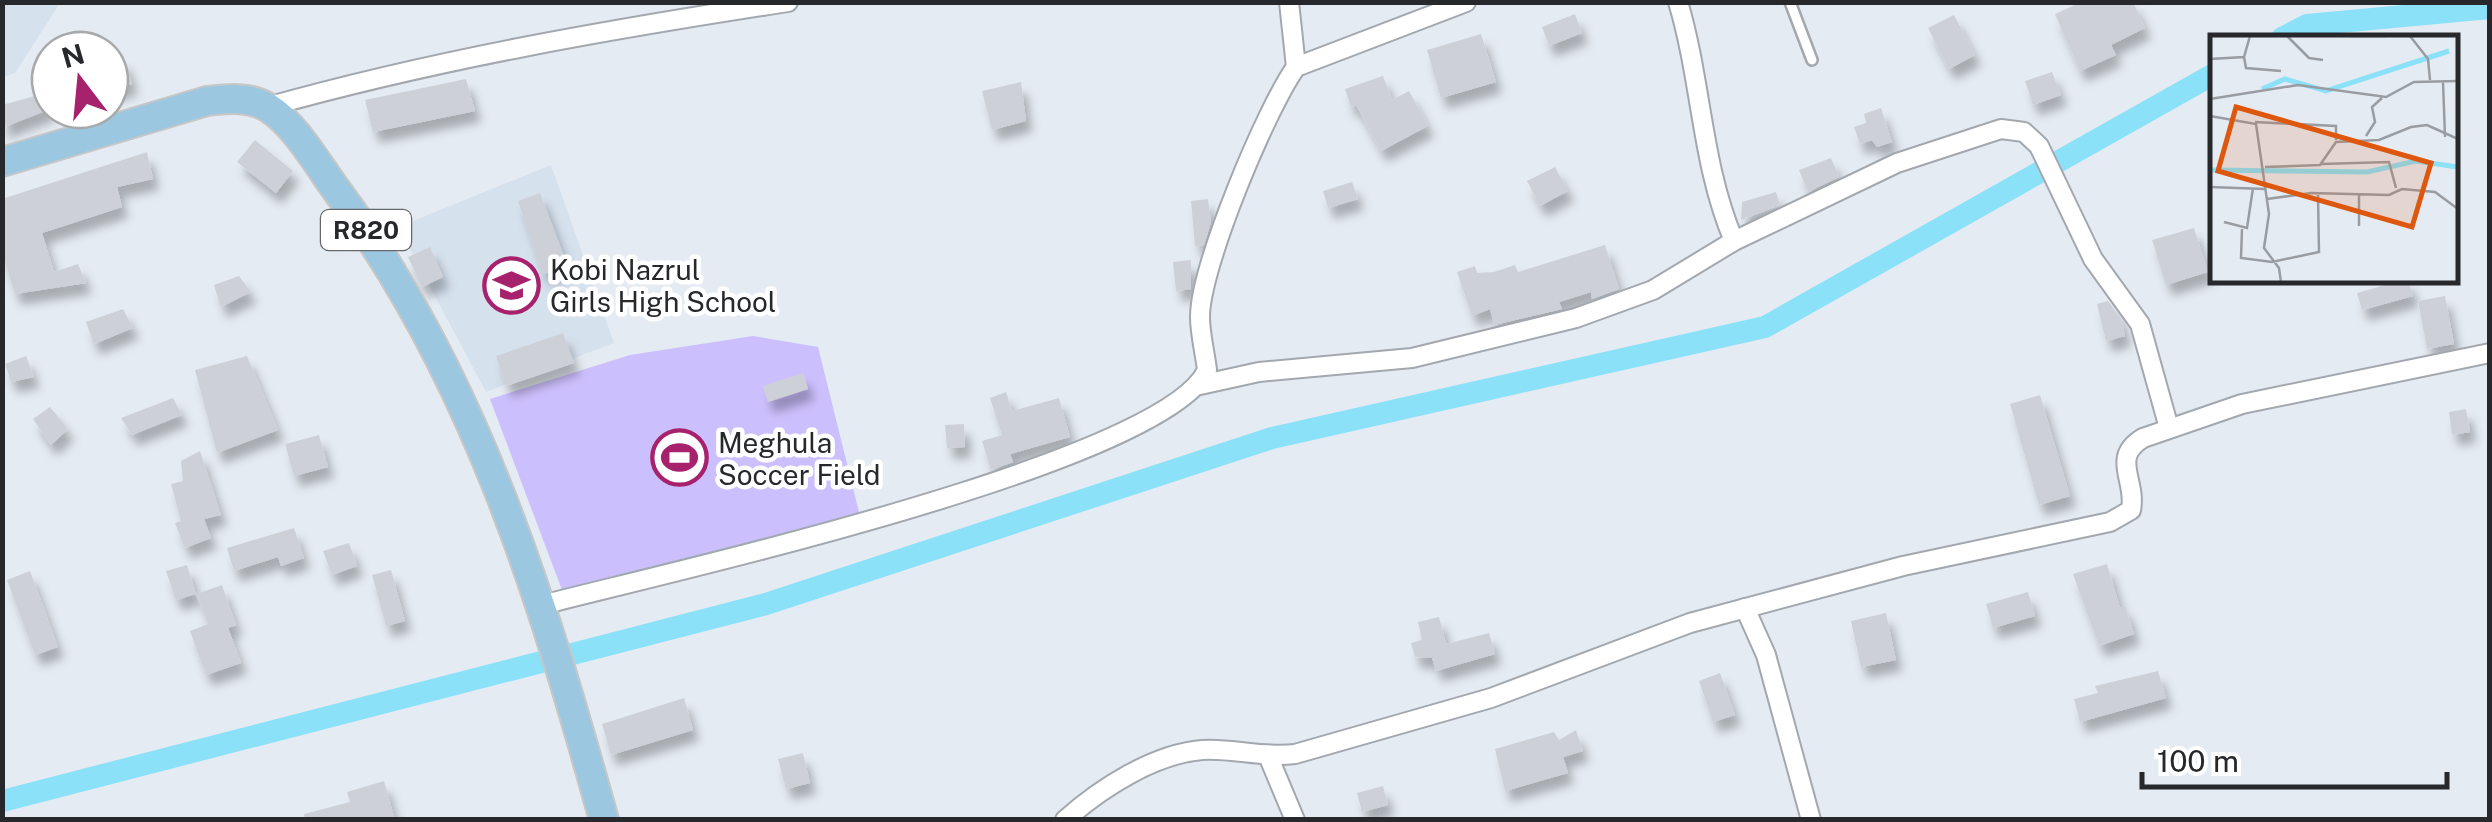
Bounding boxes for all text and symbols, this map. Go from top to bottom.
north arrow [30,30,130,130]
inset map [2210,35,2457,282]
text: N [58,37,88,74]
road number: R820 [321,210,411,250]
place label: Kobi Nazrul Girls High School [550,253,776,318]
school or university icon: Kobi Nazrul Girls High School [481,255,541,315]
place label: Meghula Soccer Field [718,426,880,491]
sports icon: Meghula Soccer Field [649,428,709,488]
scale bar [2142,727,2447,789]
text: 100 m [2157,743,2239,779]

